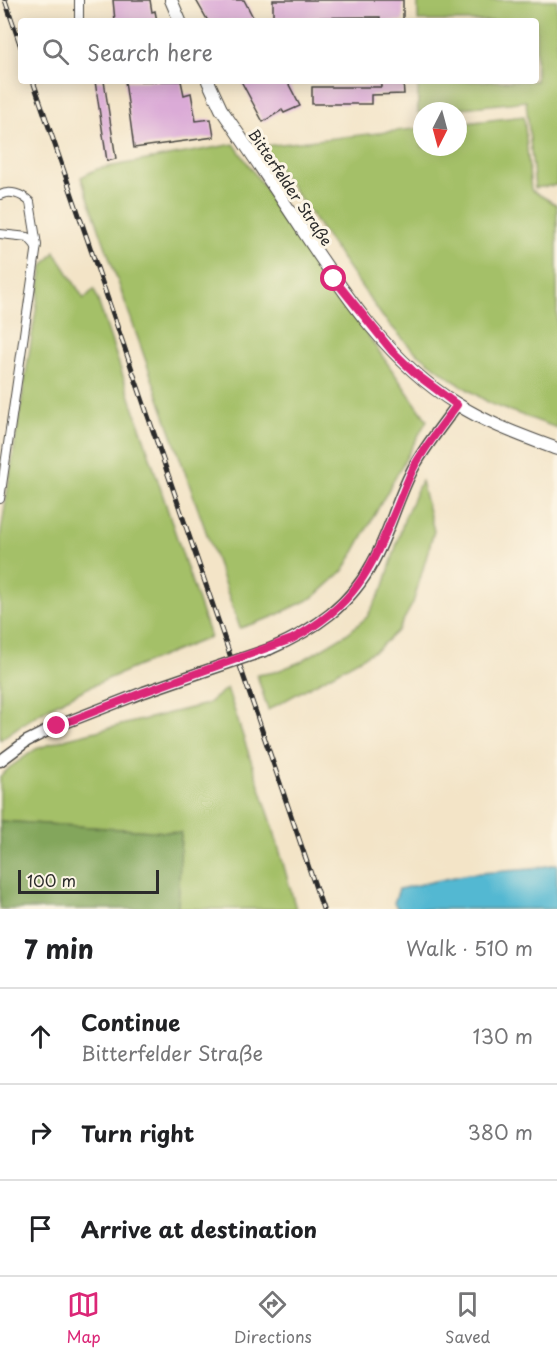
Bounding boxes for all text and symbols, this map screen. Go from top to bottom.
search box [18,18,539,84]
icon: search [39,35,72,68]
text: Search here [87,35,213,68]
north arrow [413,102,467,156]
street label: Bitterfelder Straße [243,124,339,250]
route start [320,265,346,291]
route end [43,712,69,738]
scale bar [18,867,159,894]
text: 100 m [27,868,76,892]
text: 7 min [24,929,94,968]
text: Walk · 510 m [406,933,533,963]
text: Continue [81,1005,180,1038]
icon: ahead [24,1020,57,1053]
text: 130 m [473,1021,533,1051]
text: Bitterfelder Straße [81,1038,263,1068]
icon: right [24,1116,57,1149]
text: Turn right [81,1116,194,1149]
text: 380 m [467,1117,533,1147]
icon: arrive [24,1212,57,1245]
text: Arrive at destination [81,1212,317,1245]
tab: Map [67,1288,101,1348]
tab: Directions [234,1288,312,1348]
tab: Saved [445,1288,490,1348]

